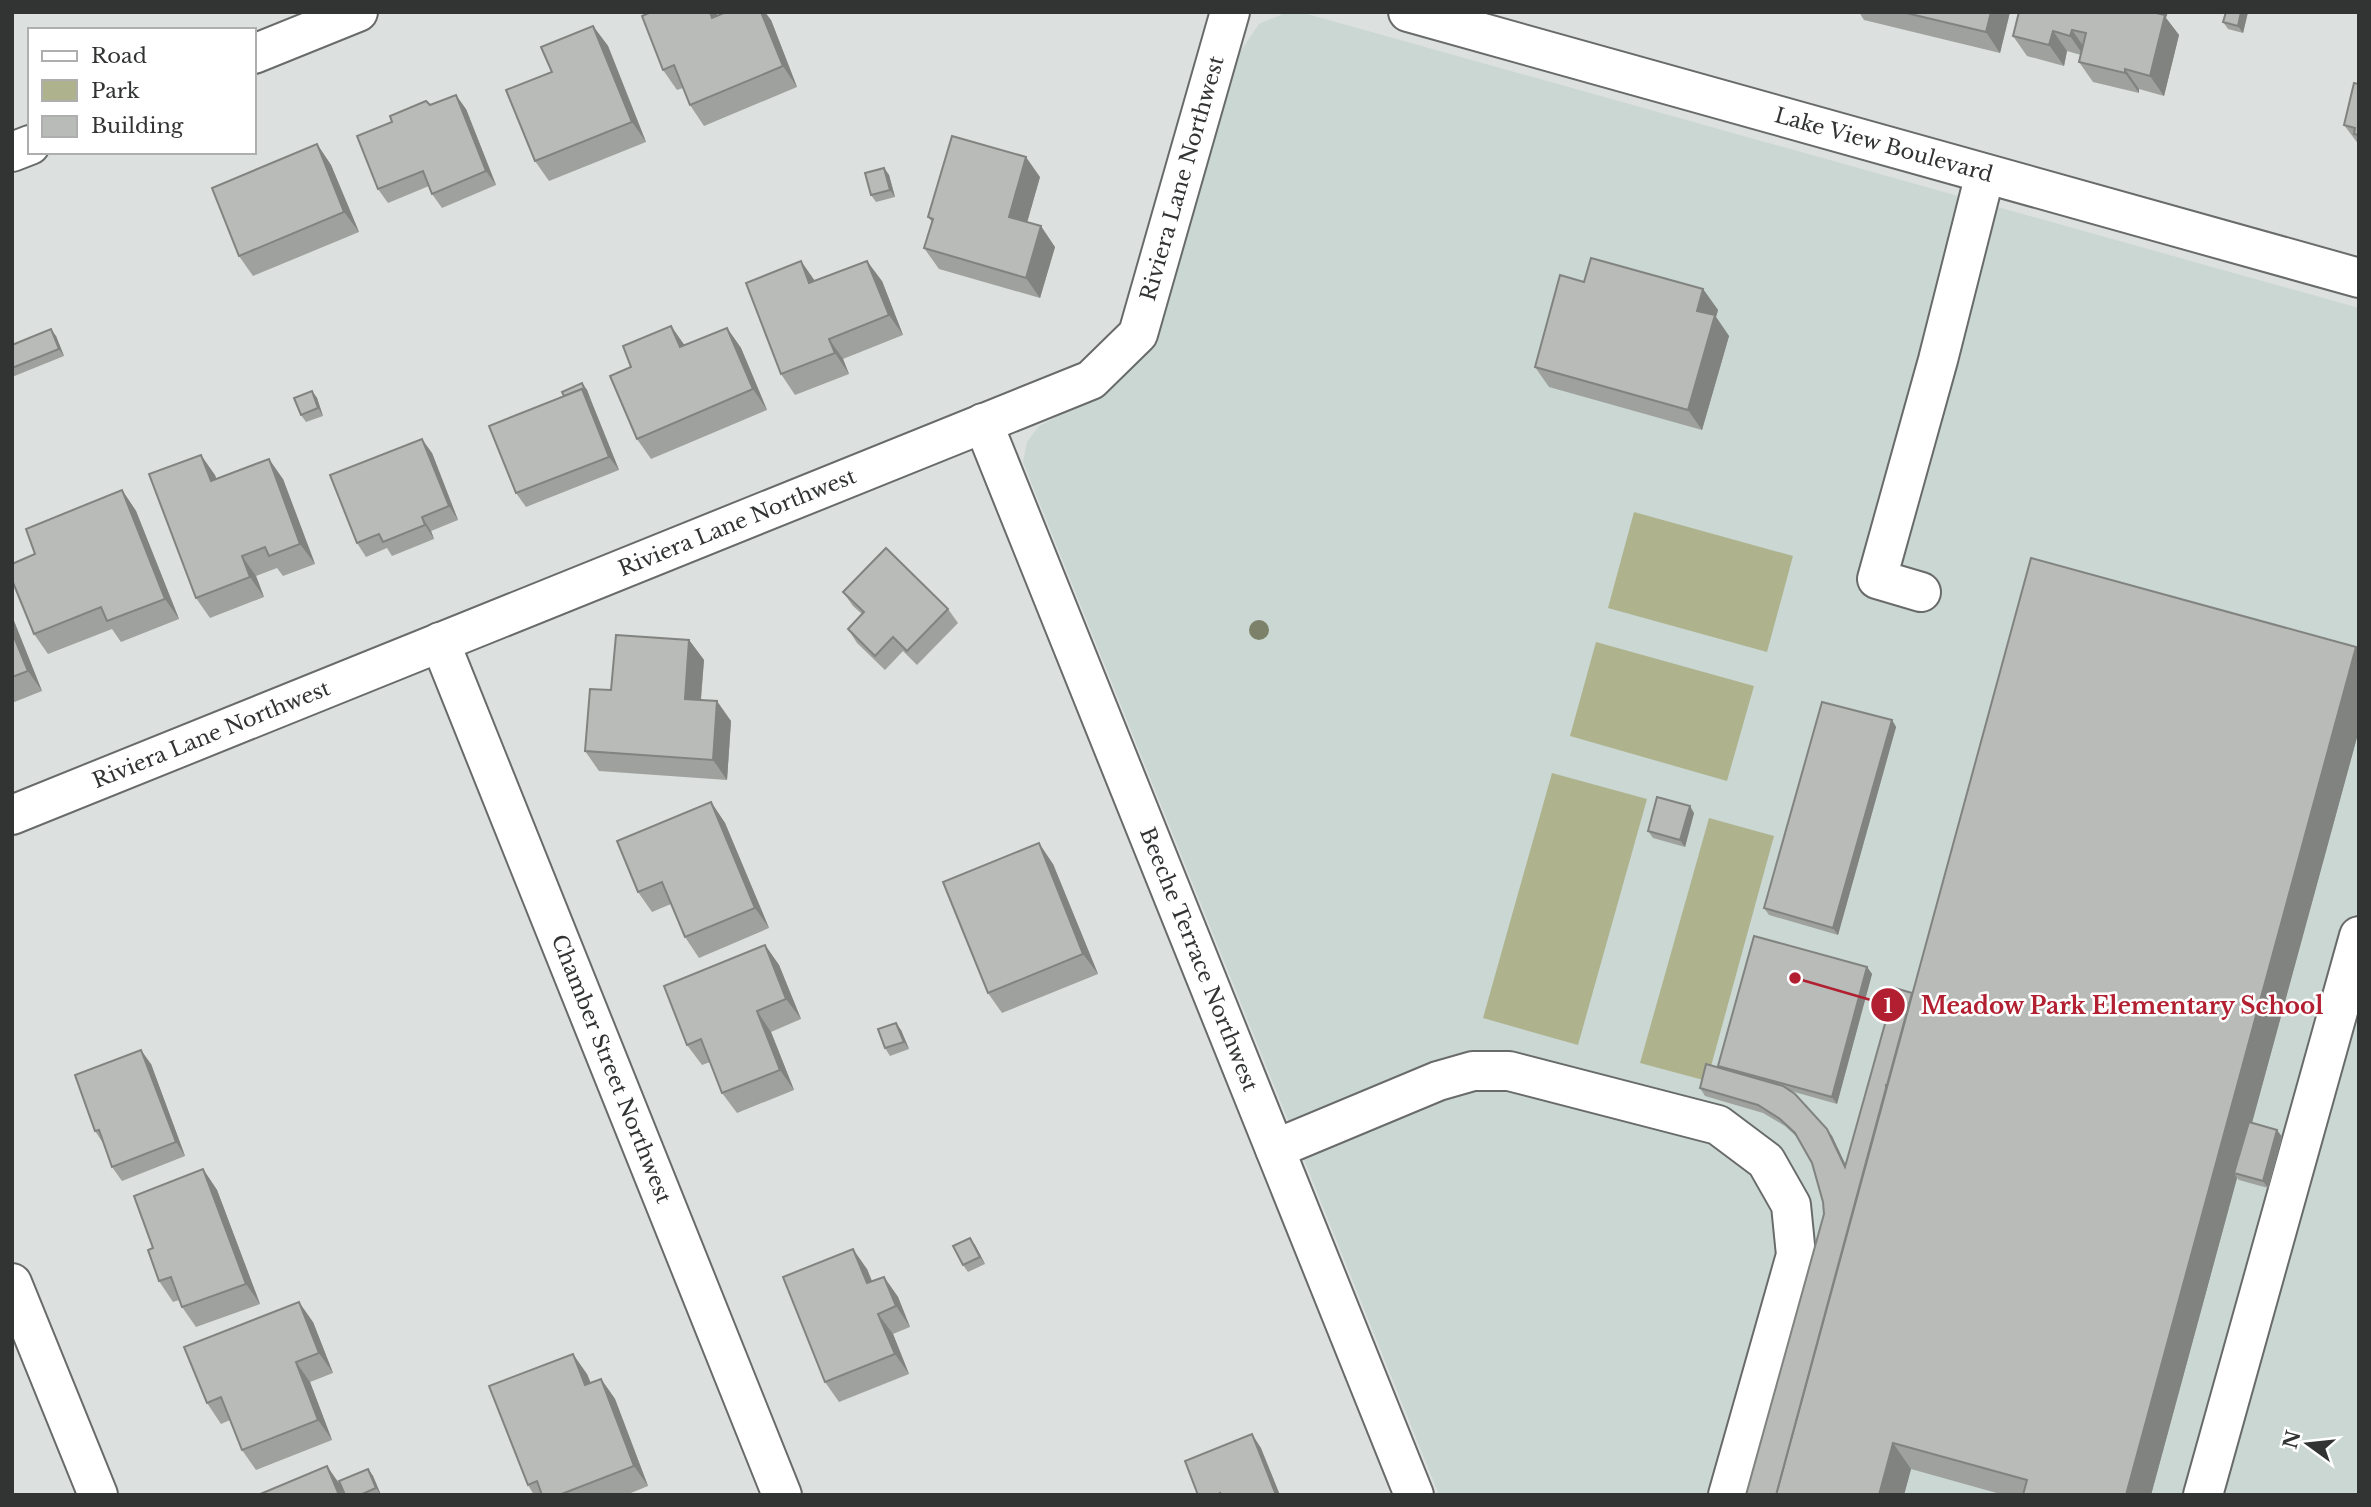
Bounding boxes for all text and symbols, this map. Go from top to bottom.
legend [28,28,256,154]
text: Road [91,43,147,69]
street label: Riviera Lane Northwest [1135,53,1230,304]
text: Park [91,78,140,104]
street label: Lake View Boulevard [1772,102,1996,188]
text: Building [91,113,184,139]
street label: Riviera Lane Northwest [615,463,860,582]
street label: Riviera Lane Northwest [89,675,334,794]
street label: Beeche Terrace Northwest [1134,824,1263,1095]
street label: Chamber Street Northwest [546,931,677,1207]
callout: Meadow Park Elementary School [1870,983,2338,1027]
text: Meadow Park Elementary School [1921,992,2323,1020]
text: 1 [1883,993,1893,1019]
north arrow [2273,1409,2343,1479]
text: N [2279,1428,2306,1451]

